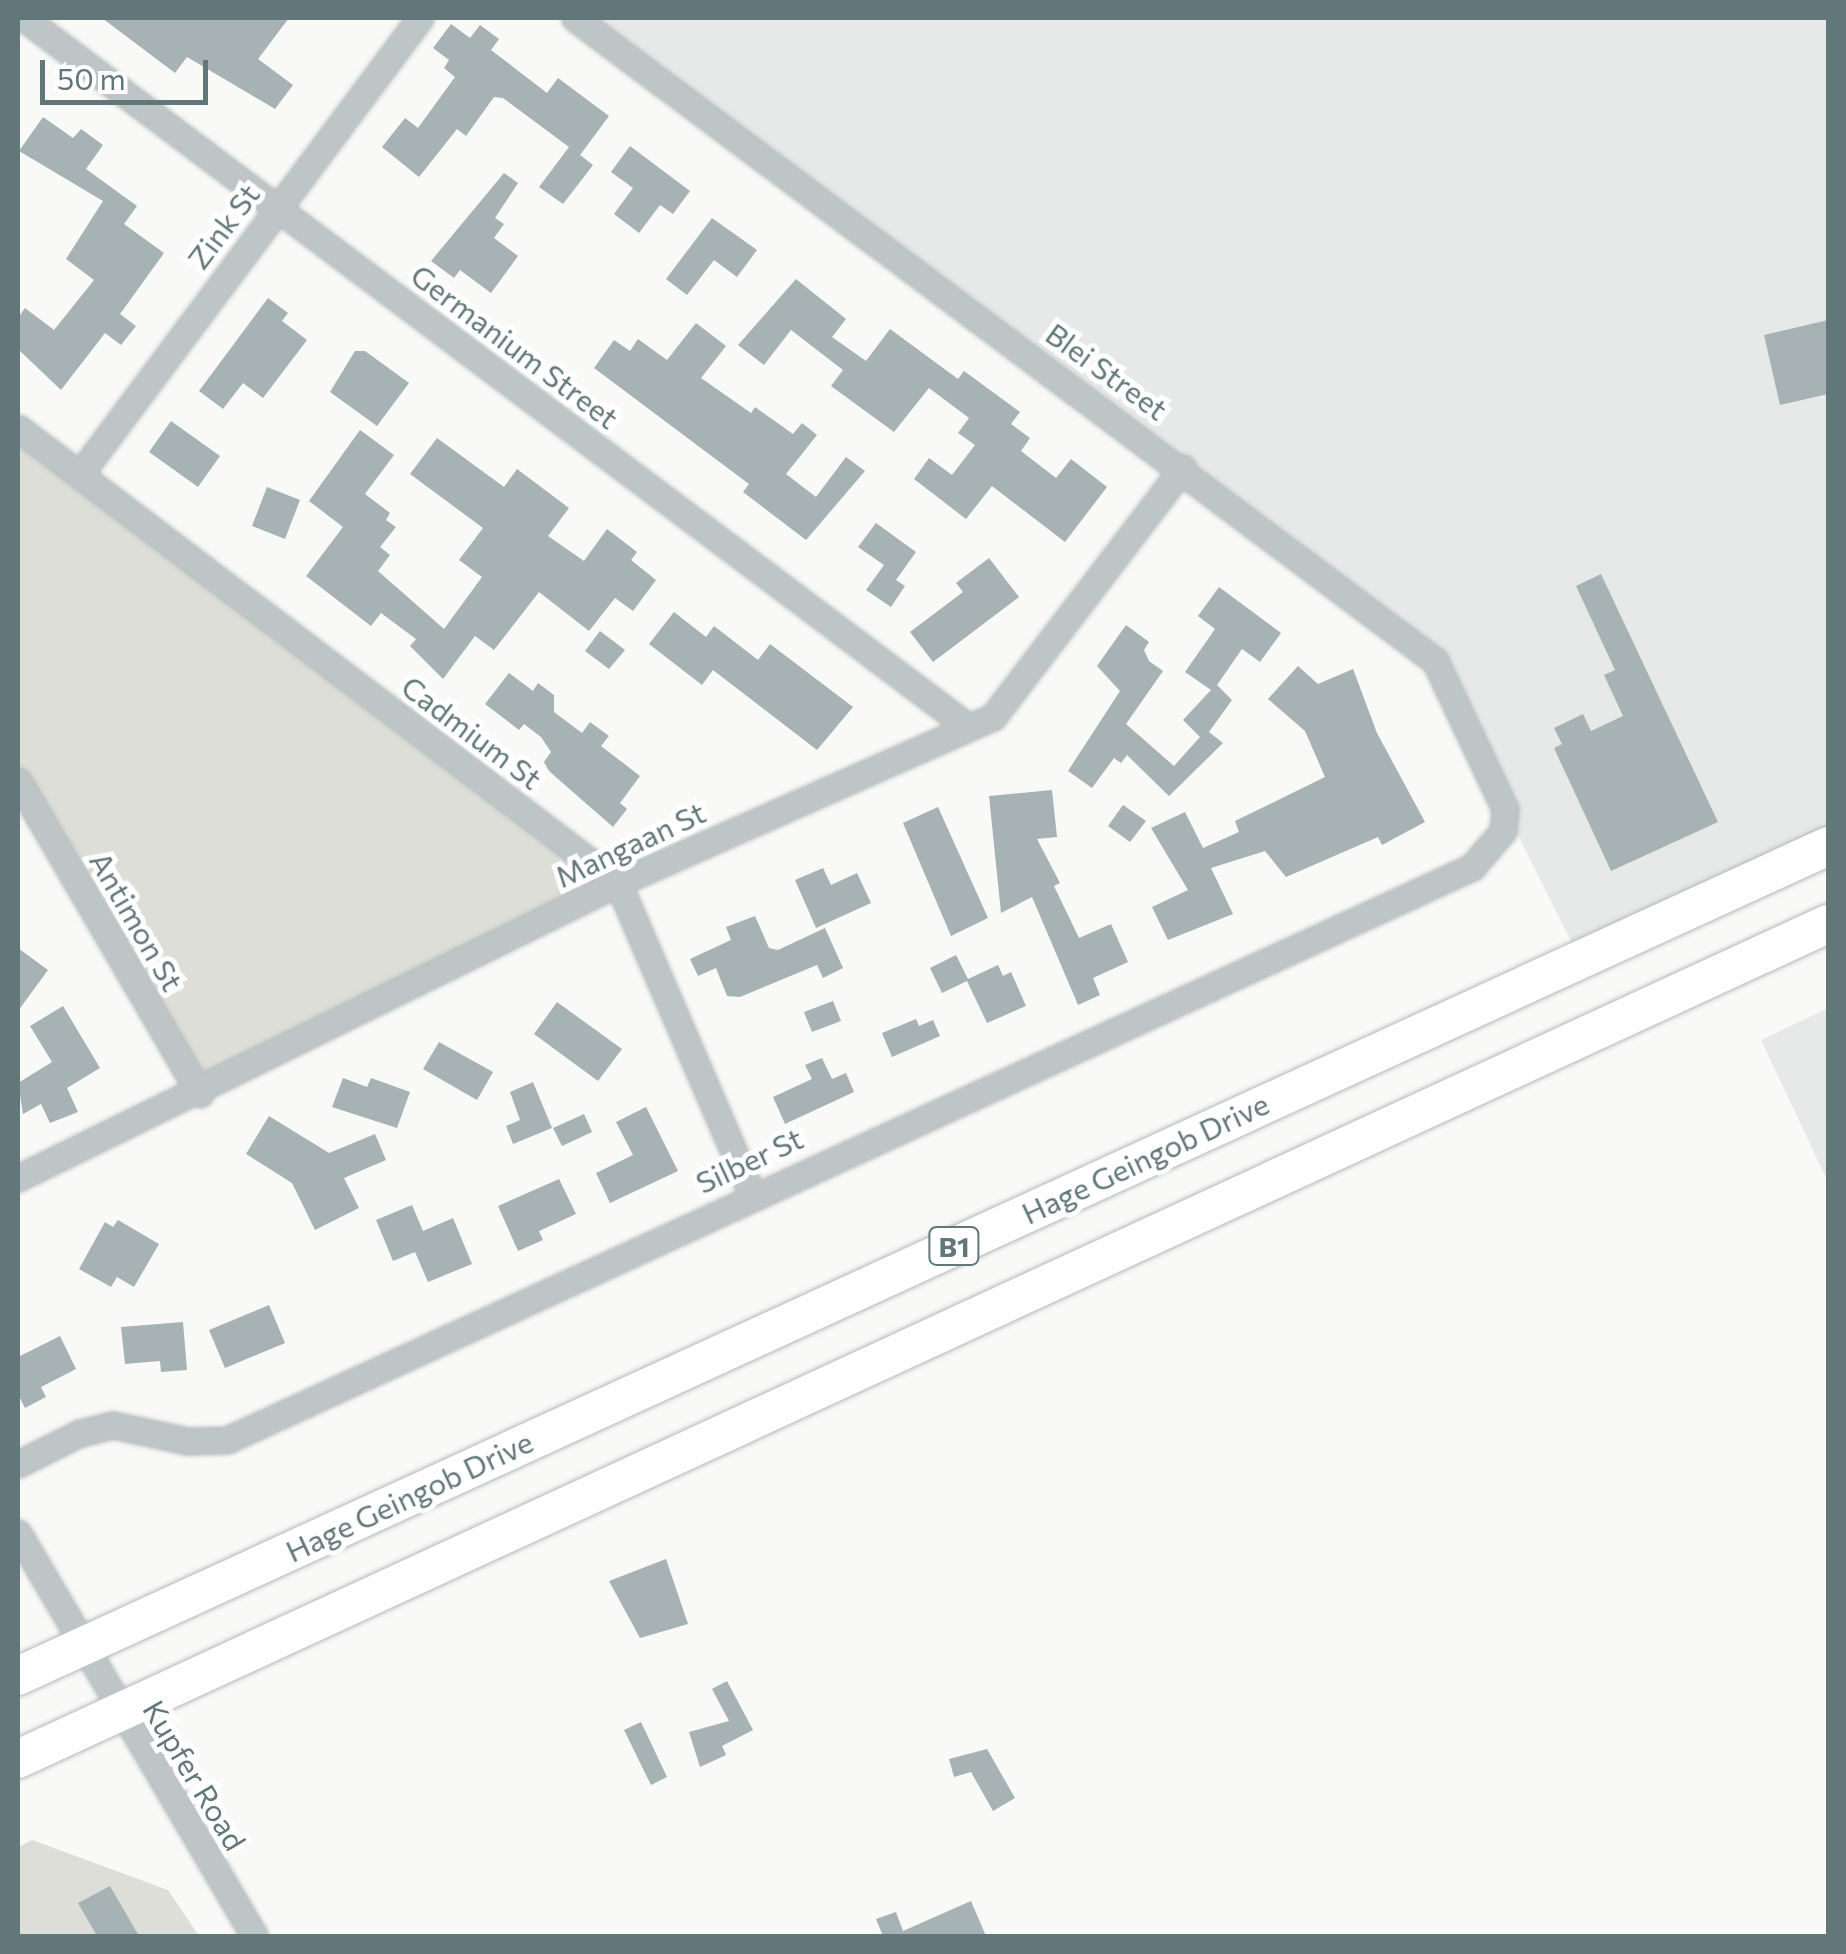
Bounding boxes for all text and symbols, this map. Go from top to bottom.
scale bar [45,40,212,102]
text: 50 m [57,59,126,96]
street label: Zink St [180,177,266,275]
street label: Germanium Street [404,256,626,436]
street label: Blei Street [1039,315,1175,427]
street label: Cadmium St [395,668,549,796]
street label: Mangaan St [549,794,711,894]
street label: Antimon St [83,845,191,997]
street label: Hage Geingob Drive [1016,1085,1274,1231]
street label: Silber St [690,1120,808,1200]
road number: B1 [926,1223,982,1269]
street label: Hage Geingob Drive [280,1423,538,1569]
street label: Kupfer Road [136,1693,254,1857]

